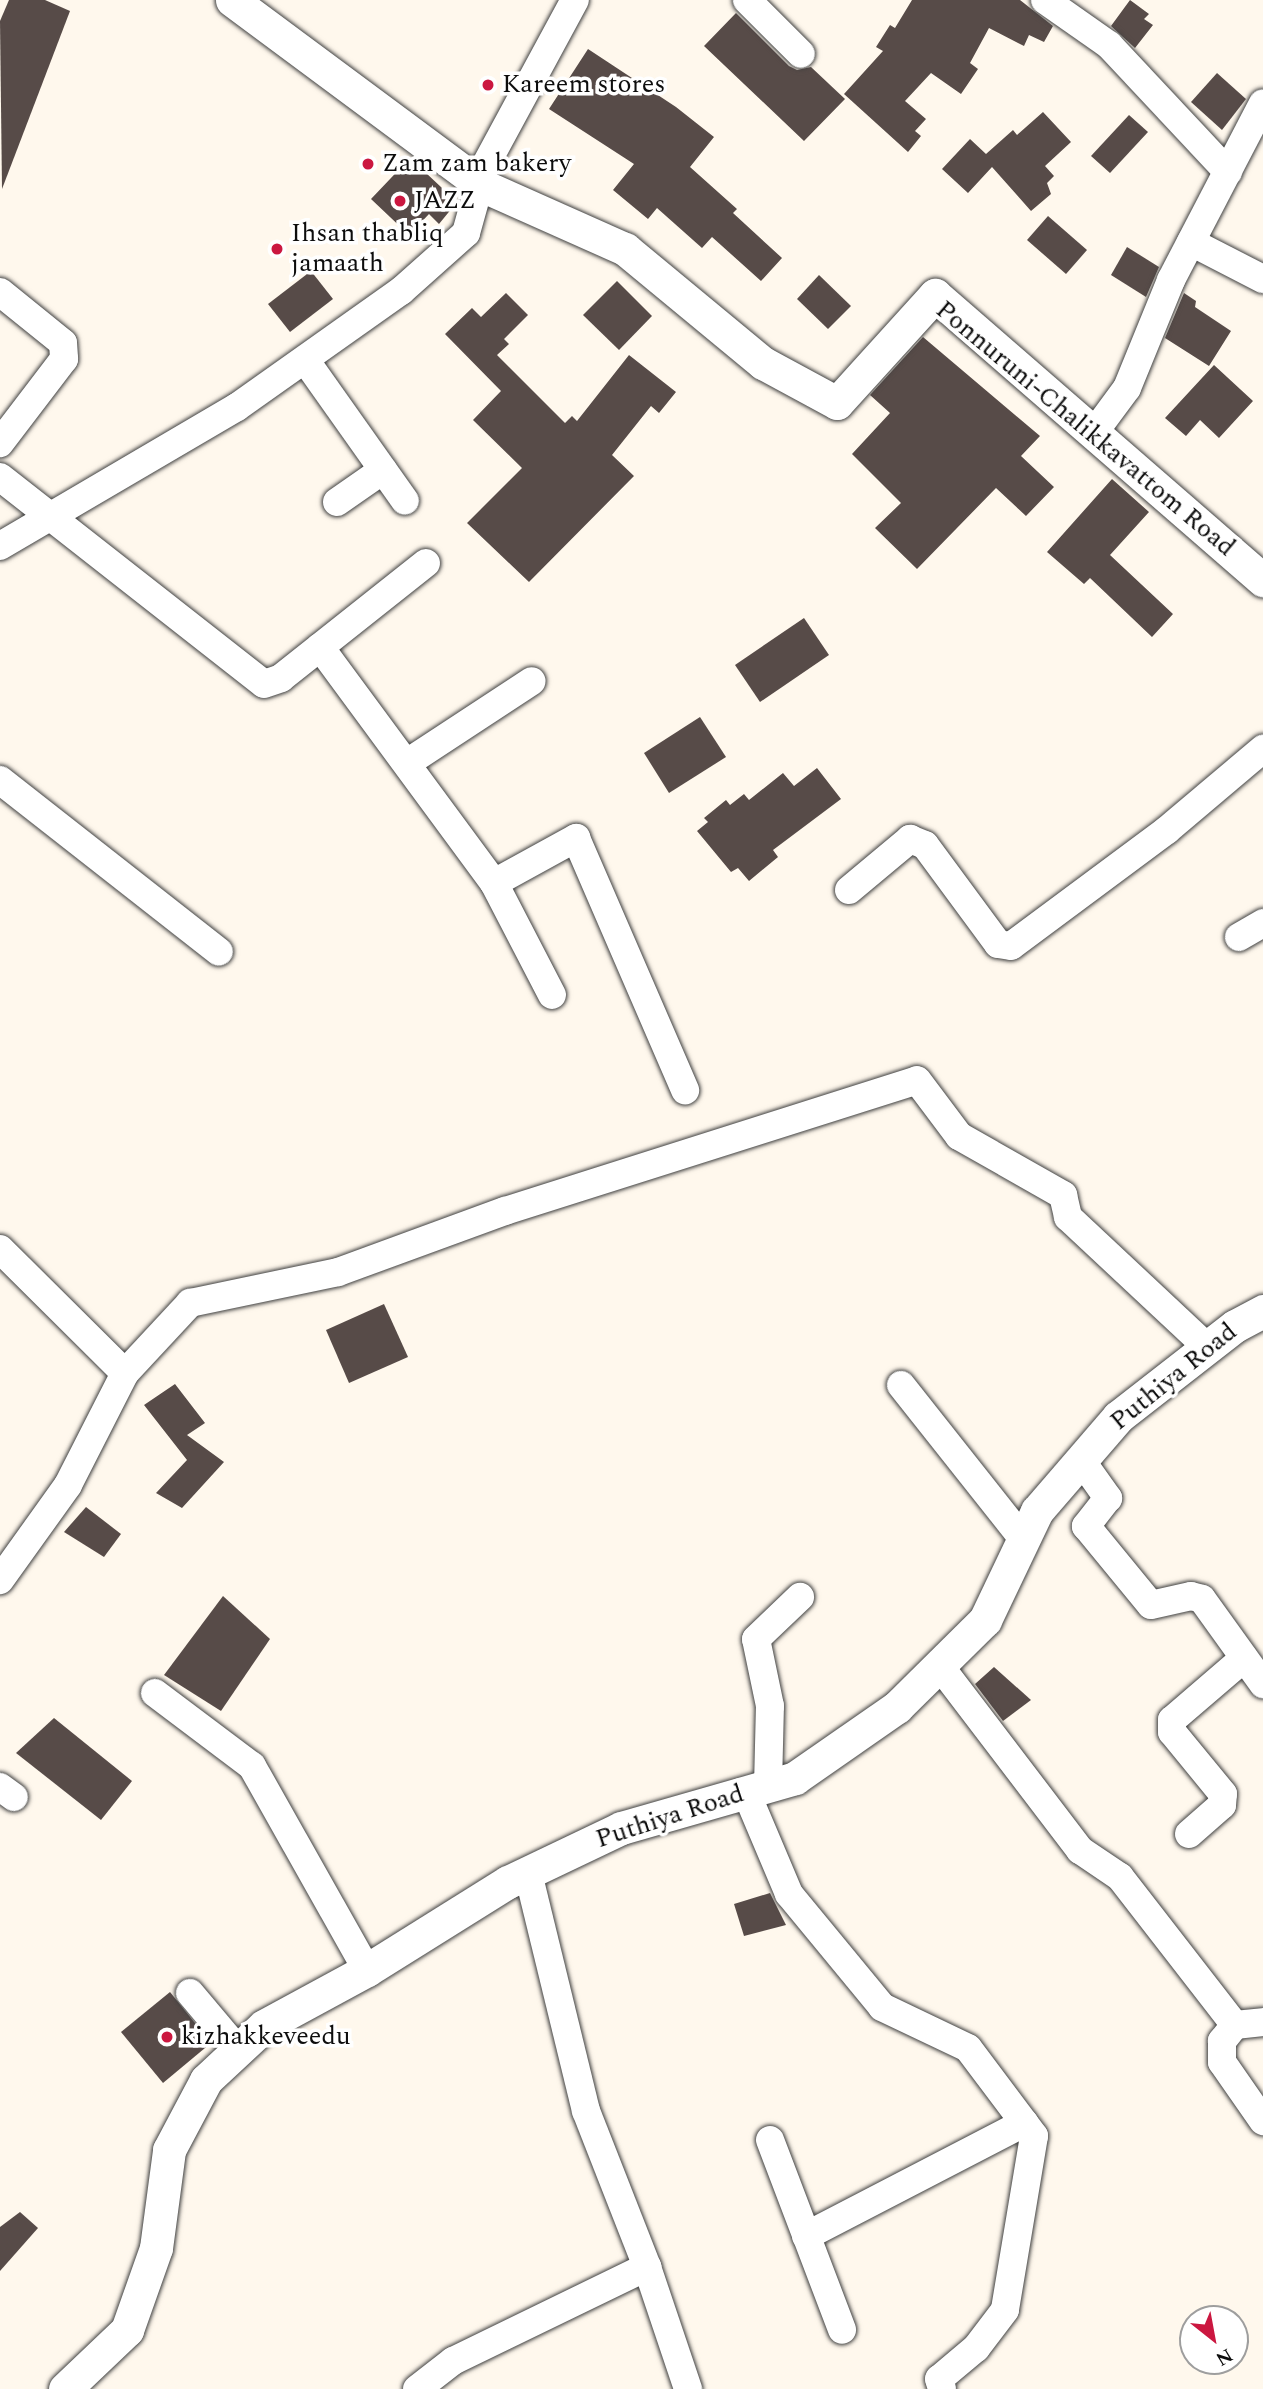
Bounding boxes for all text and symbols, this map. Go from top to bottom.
place label: Kareem stores [502,69,666,101]
marker: Kareem stores [480,77,496,93]
place label: Zam zam bakery [382,148,571,180]
marker: Zam zam bakery [360,156,376,172]
place label: JAZZ [414,185,476,217]
marker: JAZZ [392,193,408,209]
place label: Ihsan thabliq jamaath [291,218,443,280]
marker: Ihsan thabliq jamaath [269,241,285,257]
street label: Ponnuruni-Chalikkavattom Road [929,295,1241,563]
street label: Puthiya Road [1104,1316,1244,1438]
street label: Puthiya Road [592,1778,748,1856]
place label: kizhakkeveedu [181,2021,351,2053]
marker: kizhakkeveedu [159,2029,175,2045]
north arrow [1179,2305,1249,2375]
text: N [1210,2340,1238,2373]

